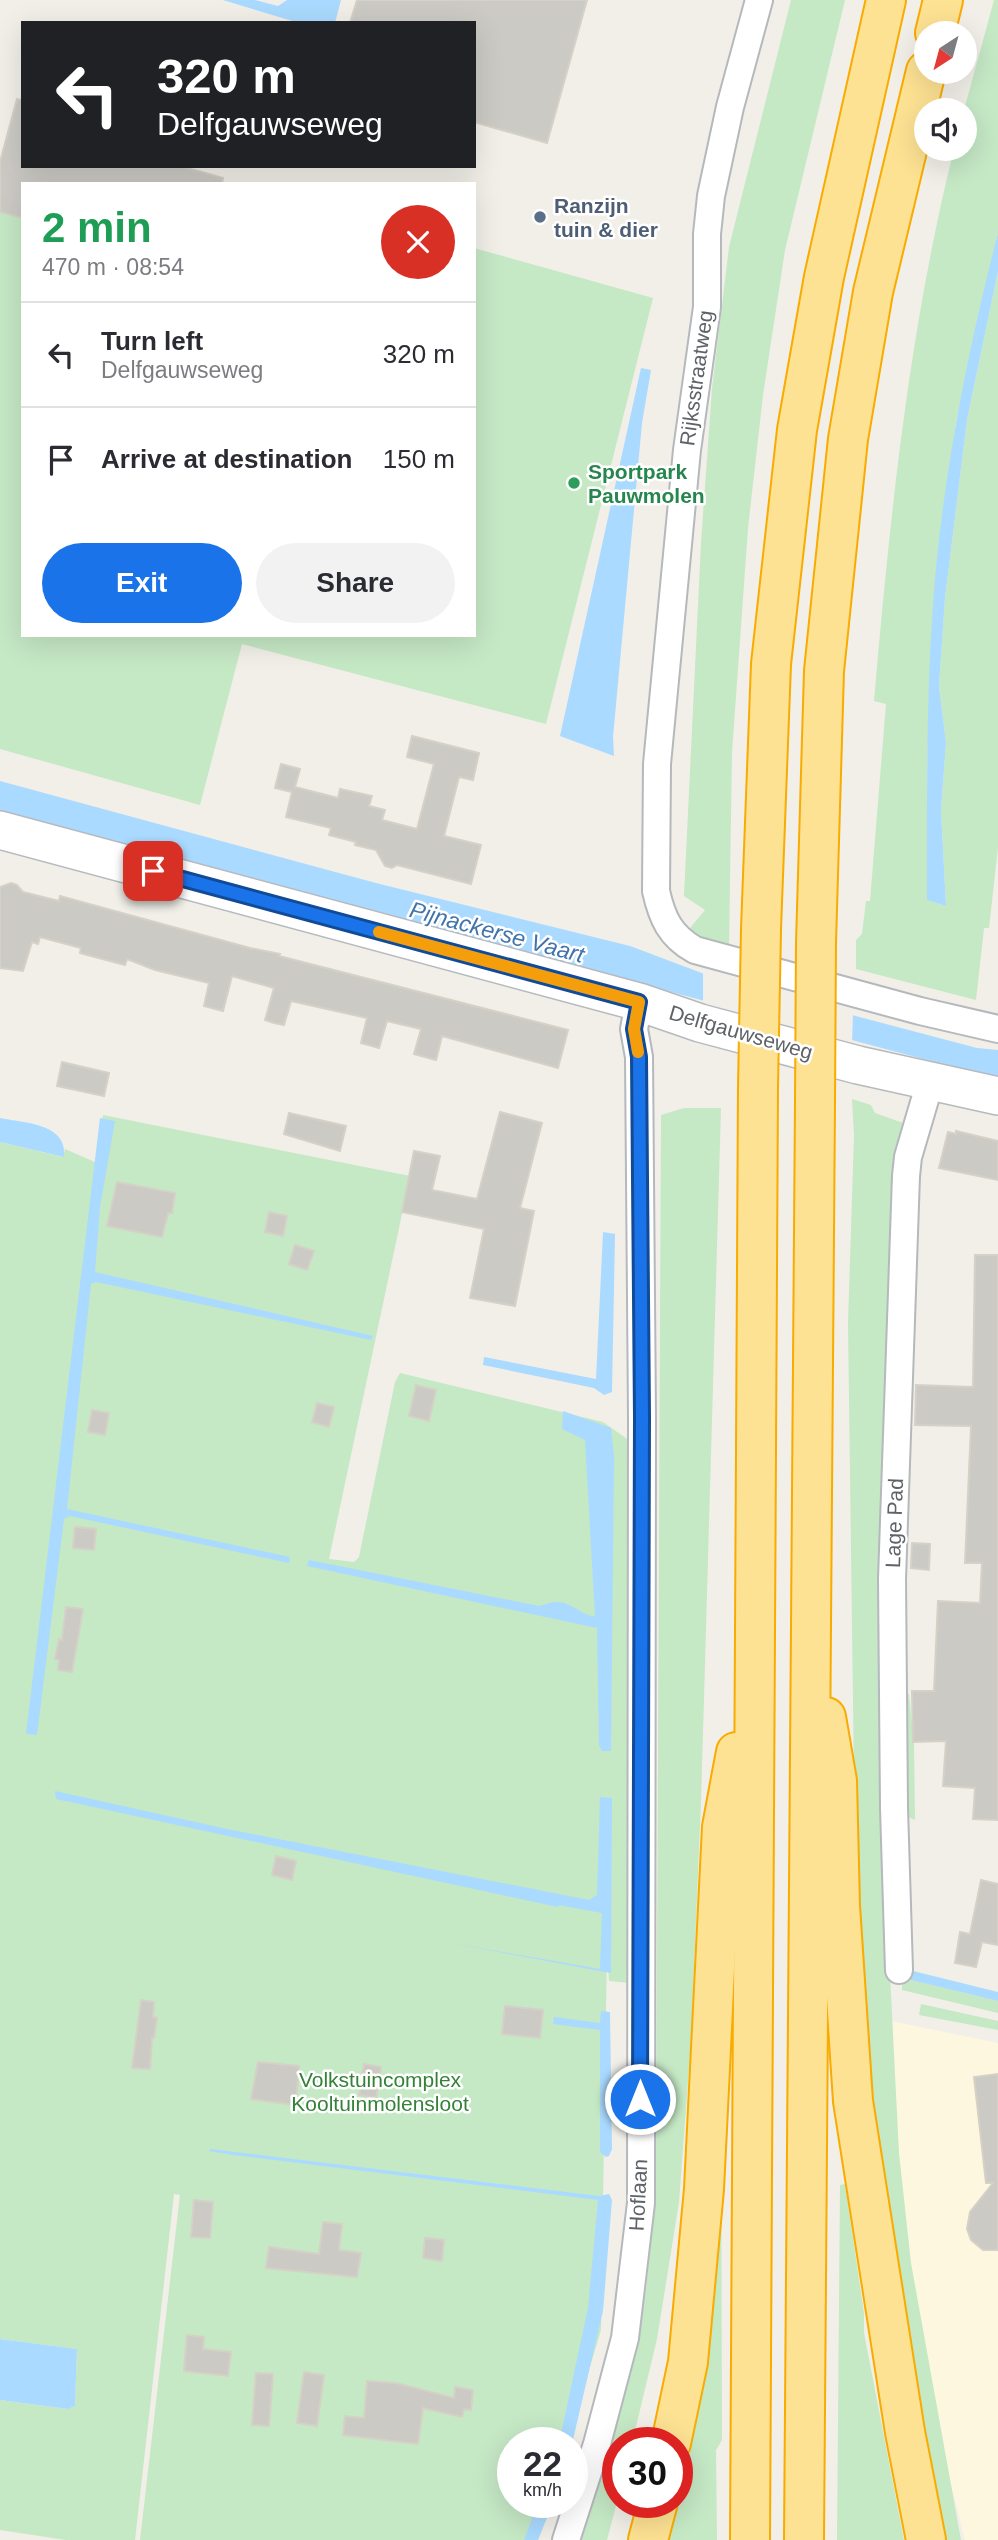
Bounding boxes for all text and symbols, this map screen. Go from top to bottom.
north arrow [914,21,976,84]
map controls [914,21,977,161]
icon: left [42,49,133,140]
text: 320 m [157,49,296,103]
button: sound [914,98,977,161]
text: Delfgauwseweg [157,106,383,142]
place label: Ranzijn tuin & dier [554,194,658,241]
text: 2 min [42,204,152,251]
button: close [381,205,455,279]
marker: Ranzijn tuin & dier [532,209,548,225]
text: 470 m · 08:54 [42,254,184,280]
street label: Rijksstraatweg [675,309,717,447]
text: Turn left [101,326,203,356]
icon: left [42,336,80,374]
text: 320 m [383,339,455,369]
text: Delfgauwseweg [101,357,263,383]
icon: arrive [42,441,80,479]
text: Arrive at destination [101,444,352,474]
text: 150 m [383,444,455,474]
place label: Sportpark Pauwmolen [588,460,705,507]
marker: Sportpark Pauwmolen [566,475,582,491]
button: Exit [42,543,242,623]
button: Share [256,543,455,623]
pin [123,841,183,901]
icon: arrive [134,852,172,890]
water label: Pijnackerse Vaart [407,896,589,968]
street label: Delfgauwseweg [667,1001,815,1063]
street label: Lage Pad [881,1478,907,1568]
position arrow [603,2062,677,2136]
park label: Volkstuincomplex Kooltuinmolensloot [291,2068,469,2115]
street label: Hoflaan [625,2158,651,2232]
speed limit sign: 30 [602,2427,693,2518]
text: 22 [523,2444,562,2483]
text: km/h [523,2480,562,2500]

